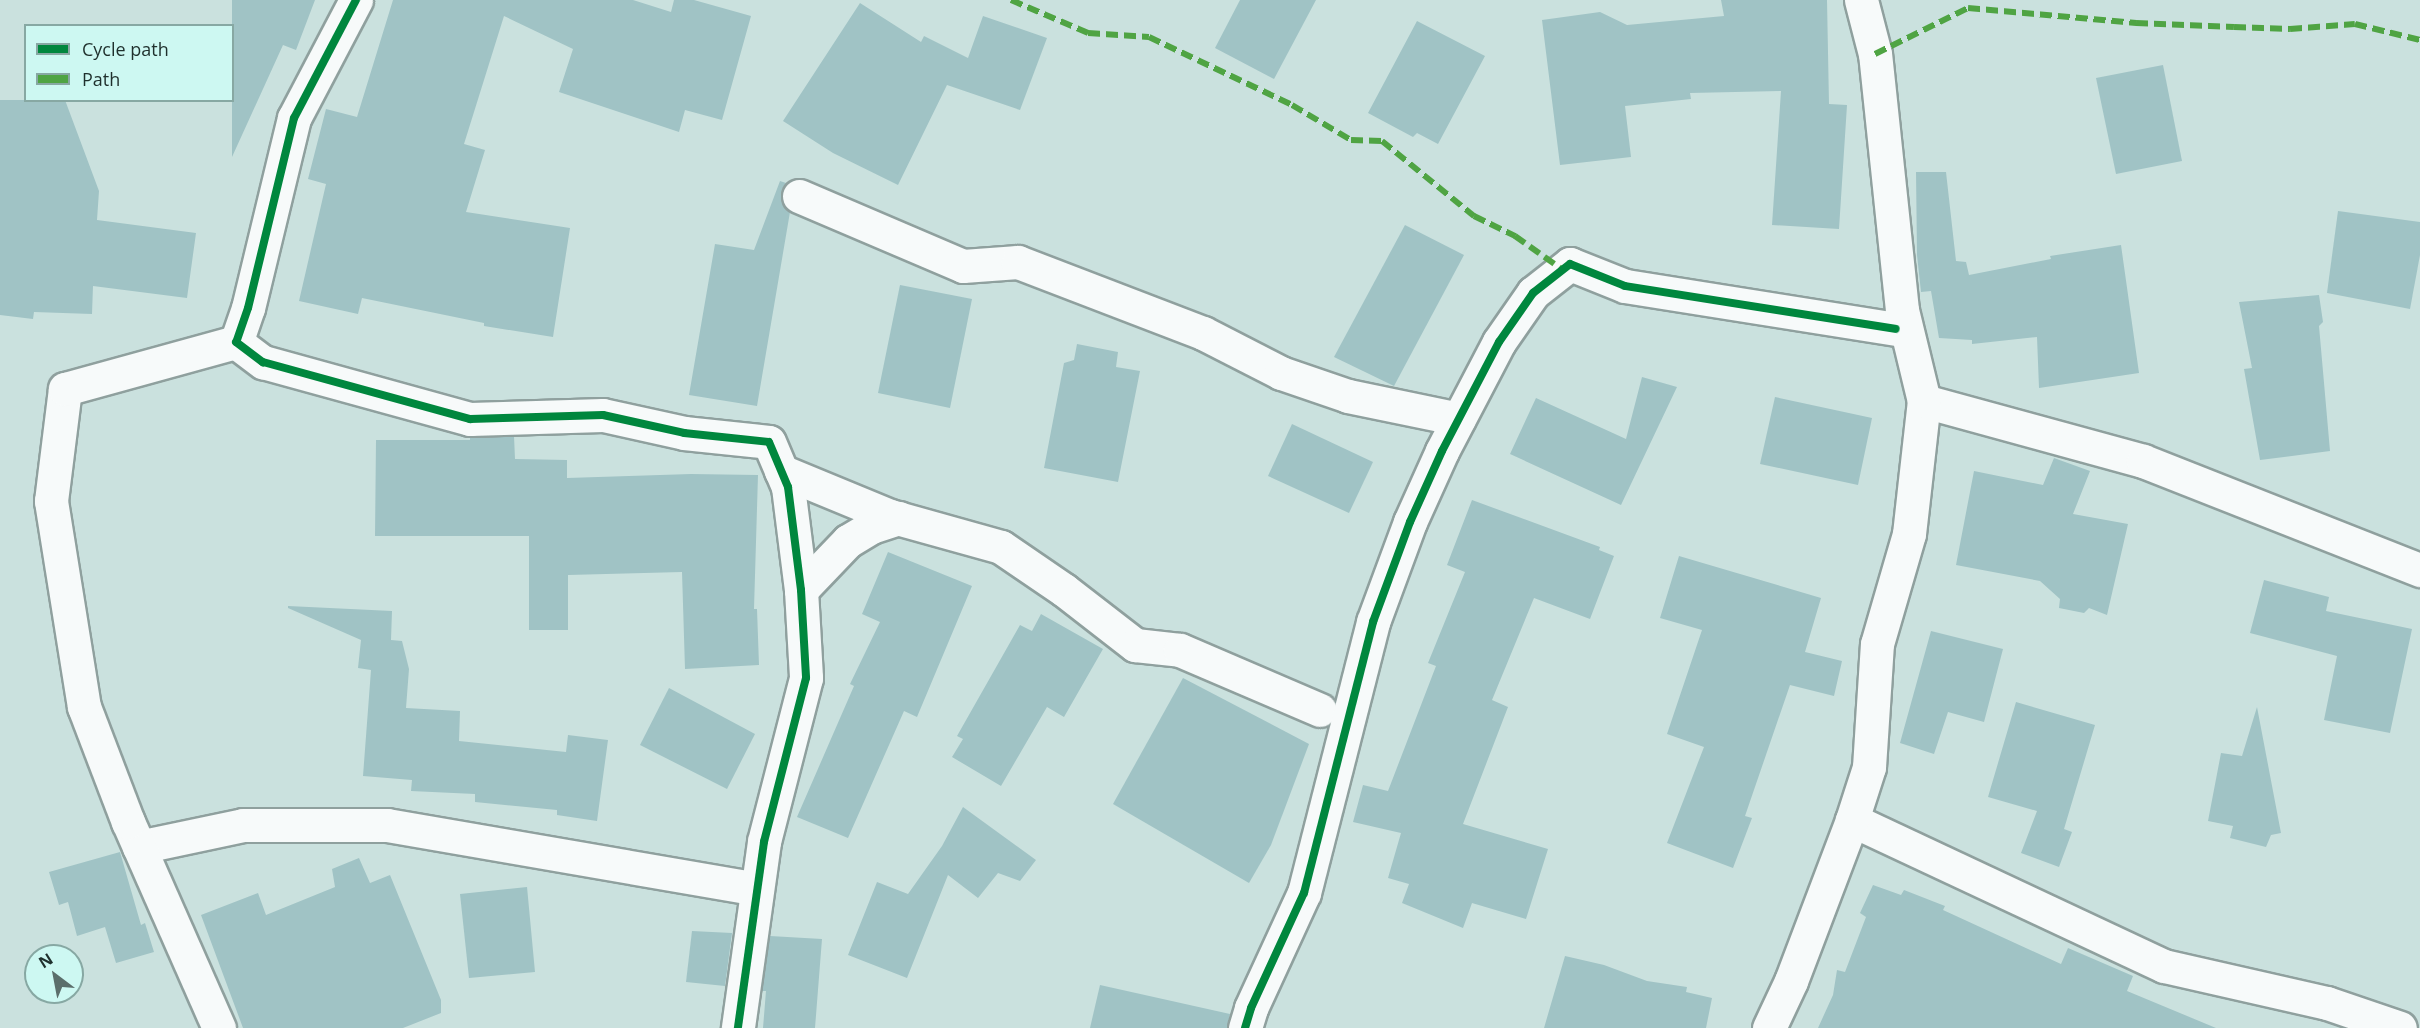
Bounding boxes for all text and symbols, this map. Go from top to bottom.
legend [24,24,234,102]
text: Cycle path [82,37,169,61]
text: Path [82,67,120,91]
north arrow [24,944,84,1004]
text: N [34,948,57,973]

